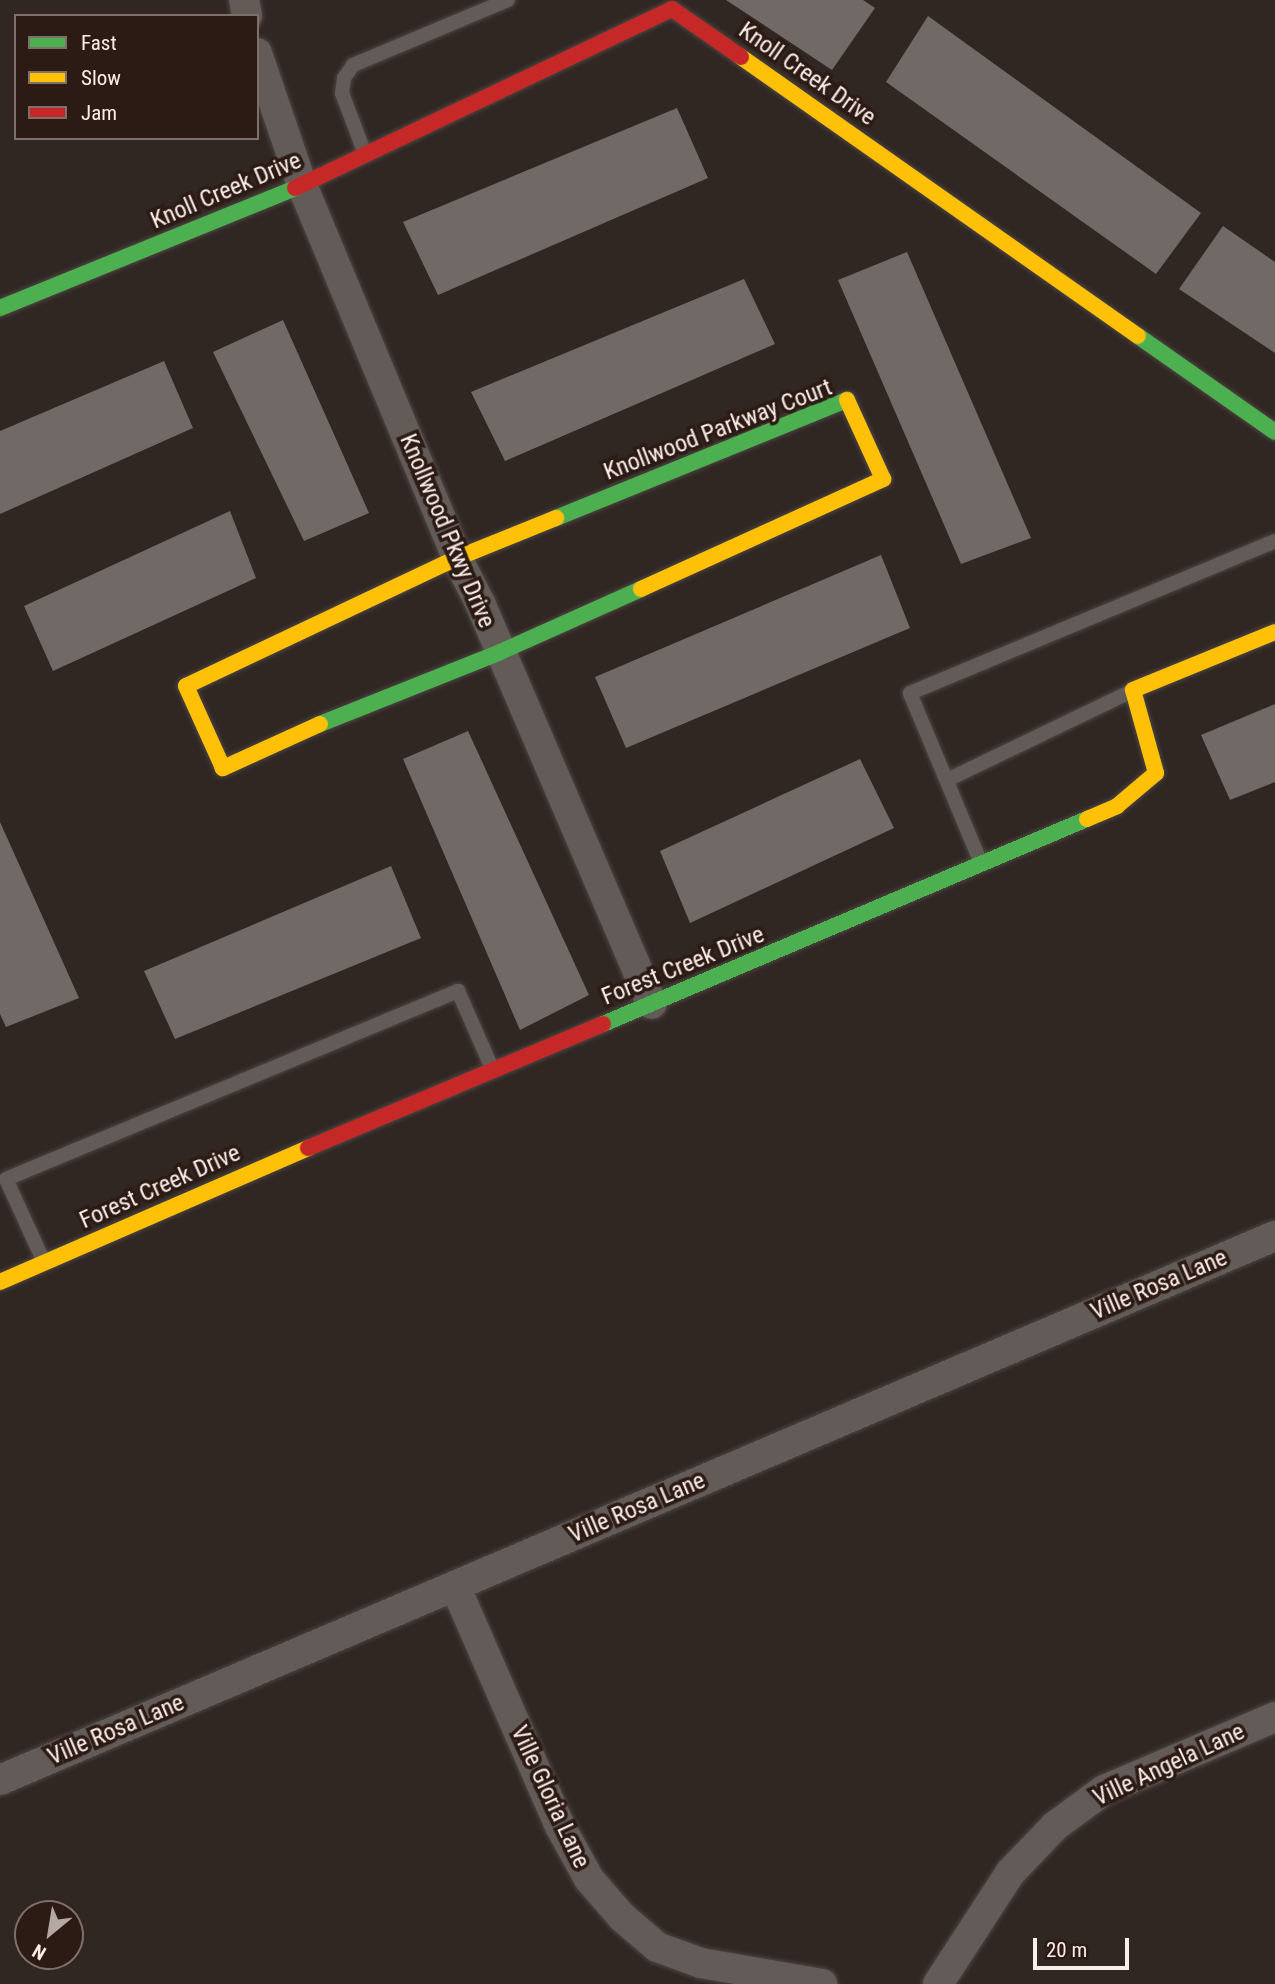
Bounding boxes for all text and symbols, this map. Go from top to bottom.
legend [14,14,259,140]
street label: Knoll Creek Drive [733,16,881,132]
text: Fast [81,31,117,55]
text: Slow [81,66,121,90]
text: Jam [81,101,117,125]
street label: Knoll Creek Drive [147,146,305,236]
street label: Knollwood Parkway Court [600,373,836,487]
street label: Knollwood Pkwy Drive [393,430,501,632]
street label: Forest Creek Drive [598,920,768,1012]
street label: Forest Creek Drive [75,1139,245,1235]
street label: Ville Rosa Lane [1087,1243,1231,1327]
street label: Ville Rosa Lane [565,1466,709,1550]
street label: Ville Rosa Lane [44,1688,188,1772]
street label: Ville Angela Lane [1089,1717,1249,1813]
street label: Ville Gloria Lane [504,1721,596,1873]
north arrow [14,1900,84,1970]
scale bar [1037,1924,1133,1968]
text: 20 m [1046,1938,1087,1962]
text: N [28,1939,50,1965]

